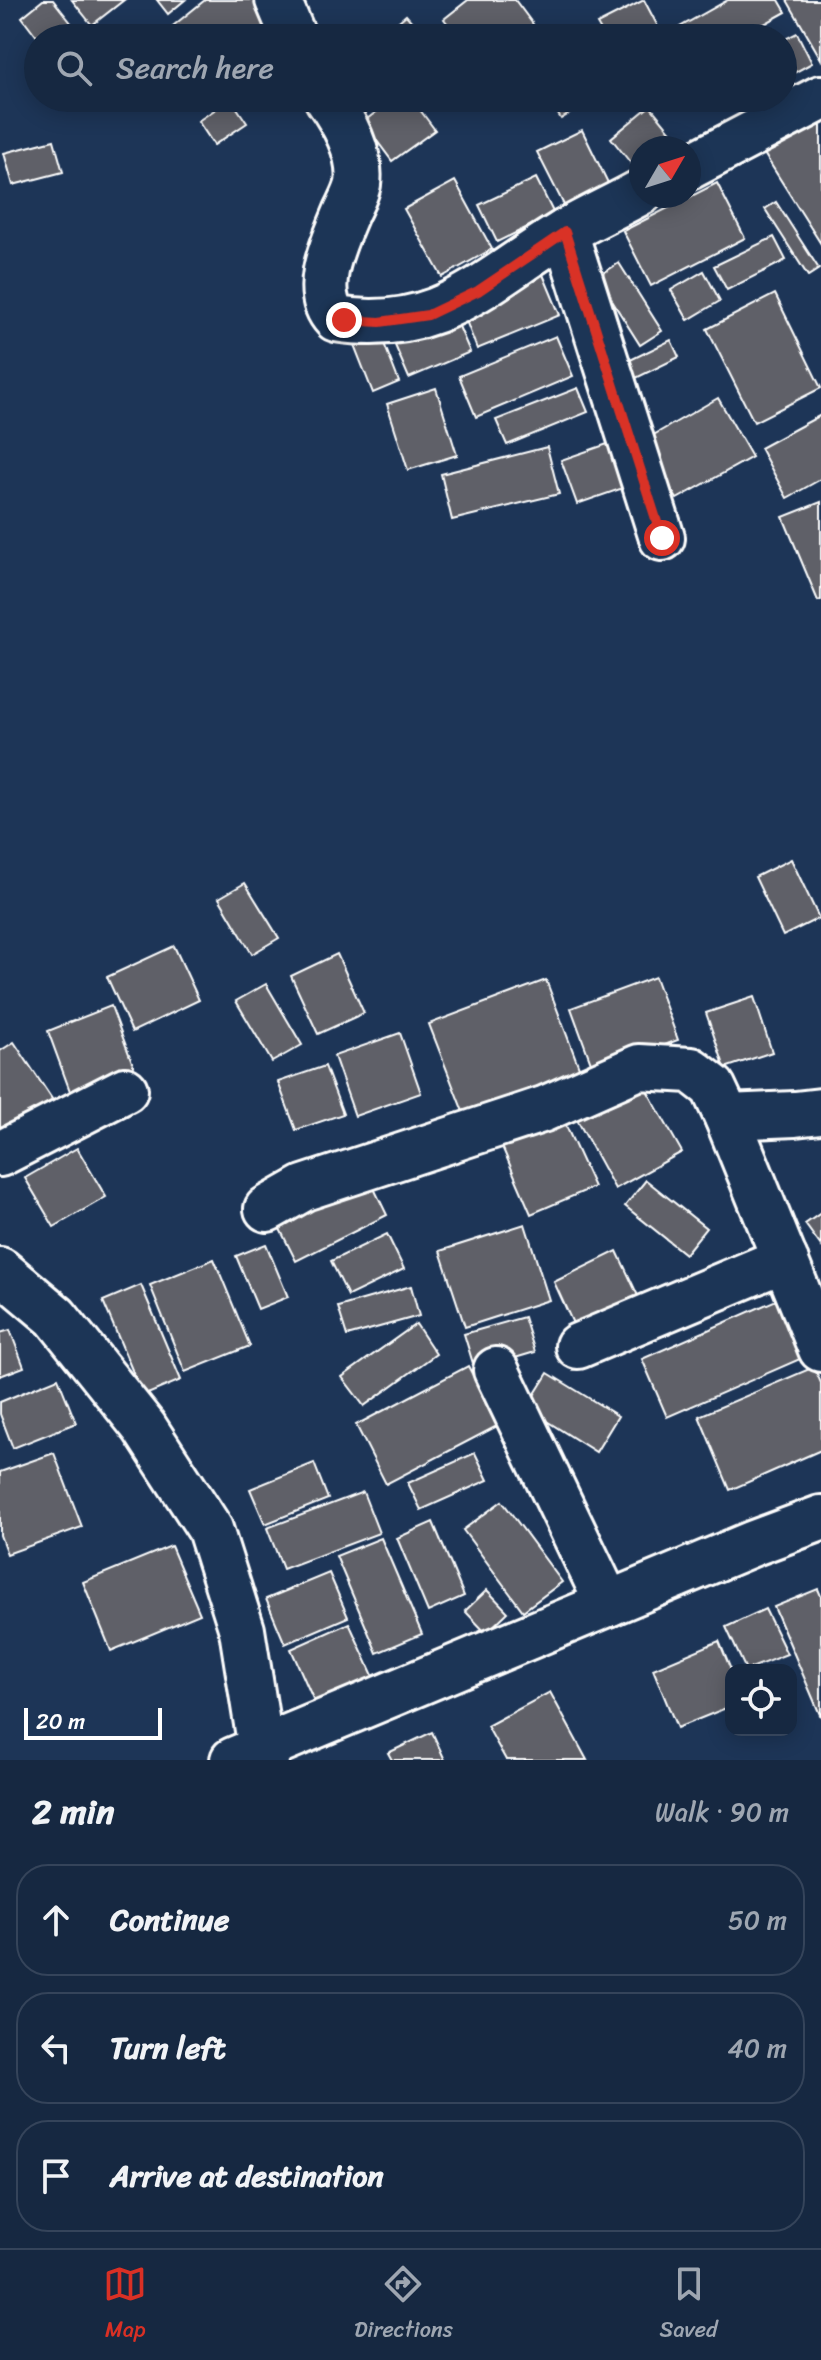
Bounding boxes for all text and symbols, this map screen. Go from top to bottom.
search box [24,24,797,112]
text: Search here [116,41,274,95]
icon: search [52,46,96,90]
north arrow [629,136,701,208]
route end [326,302,362,338]
route start [644,520,680,556]
map controls [725,1664,797,1736]
button: locate [725,1664,797,1736]
text: 20 m [36,1702,85,1741]
scale bar [24,1704,162,1740]
text: 2 min [32,1782,114,1842]
text: Walk · 90 m [655,1789,789,1835]
text: Continue [110,1893,229,1947]
text: 50 m [728,1897,787,1943]
icon: ahead [34,1898,78,1942]
text: Turn left [110,2021,226,2075]
text: 40 m [728,2025,787,2071]
icon: left [34,2026,78,2070]
text: Arrive at destination [110,2149,384,2203]
icon: arrive [34,2154,78,2198]
tab: Map [103,2262,147,2349]
tab: Directions [354,2262,453,2349]
tab: Saved [660,2262,718,2349]

